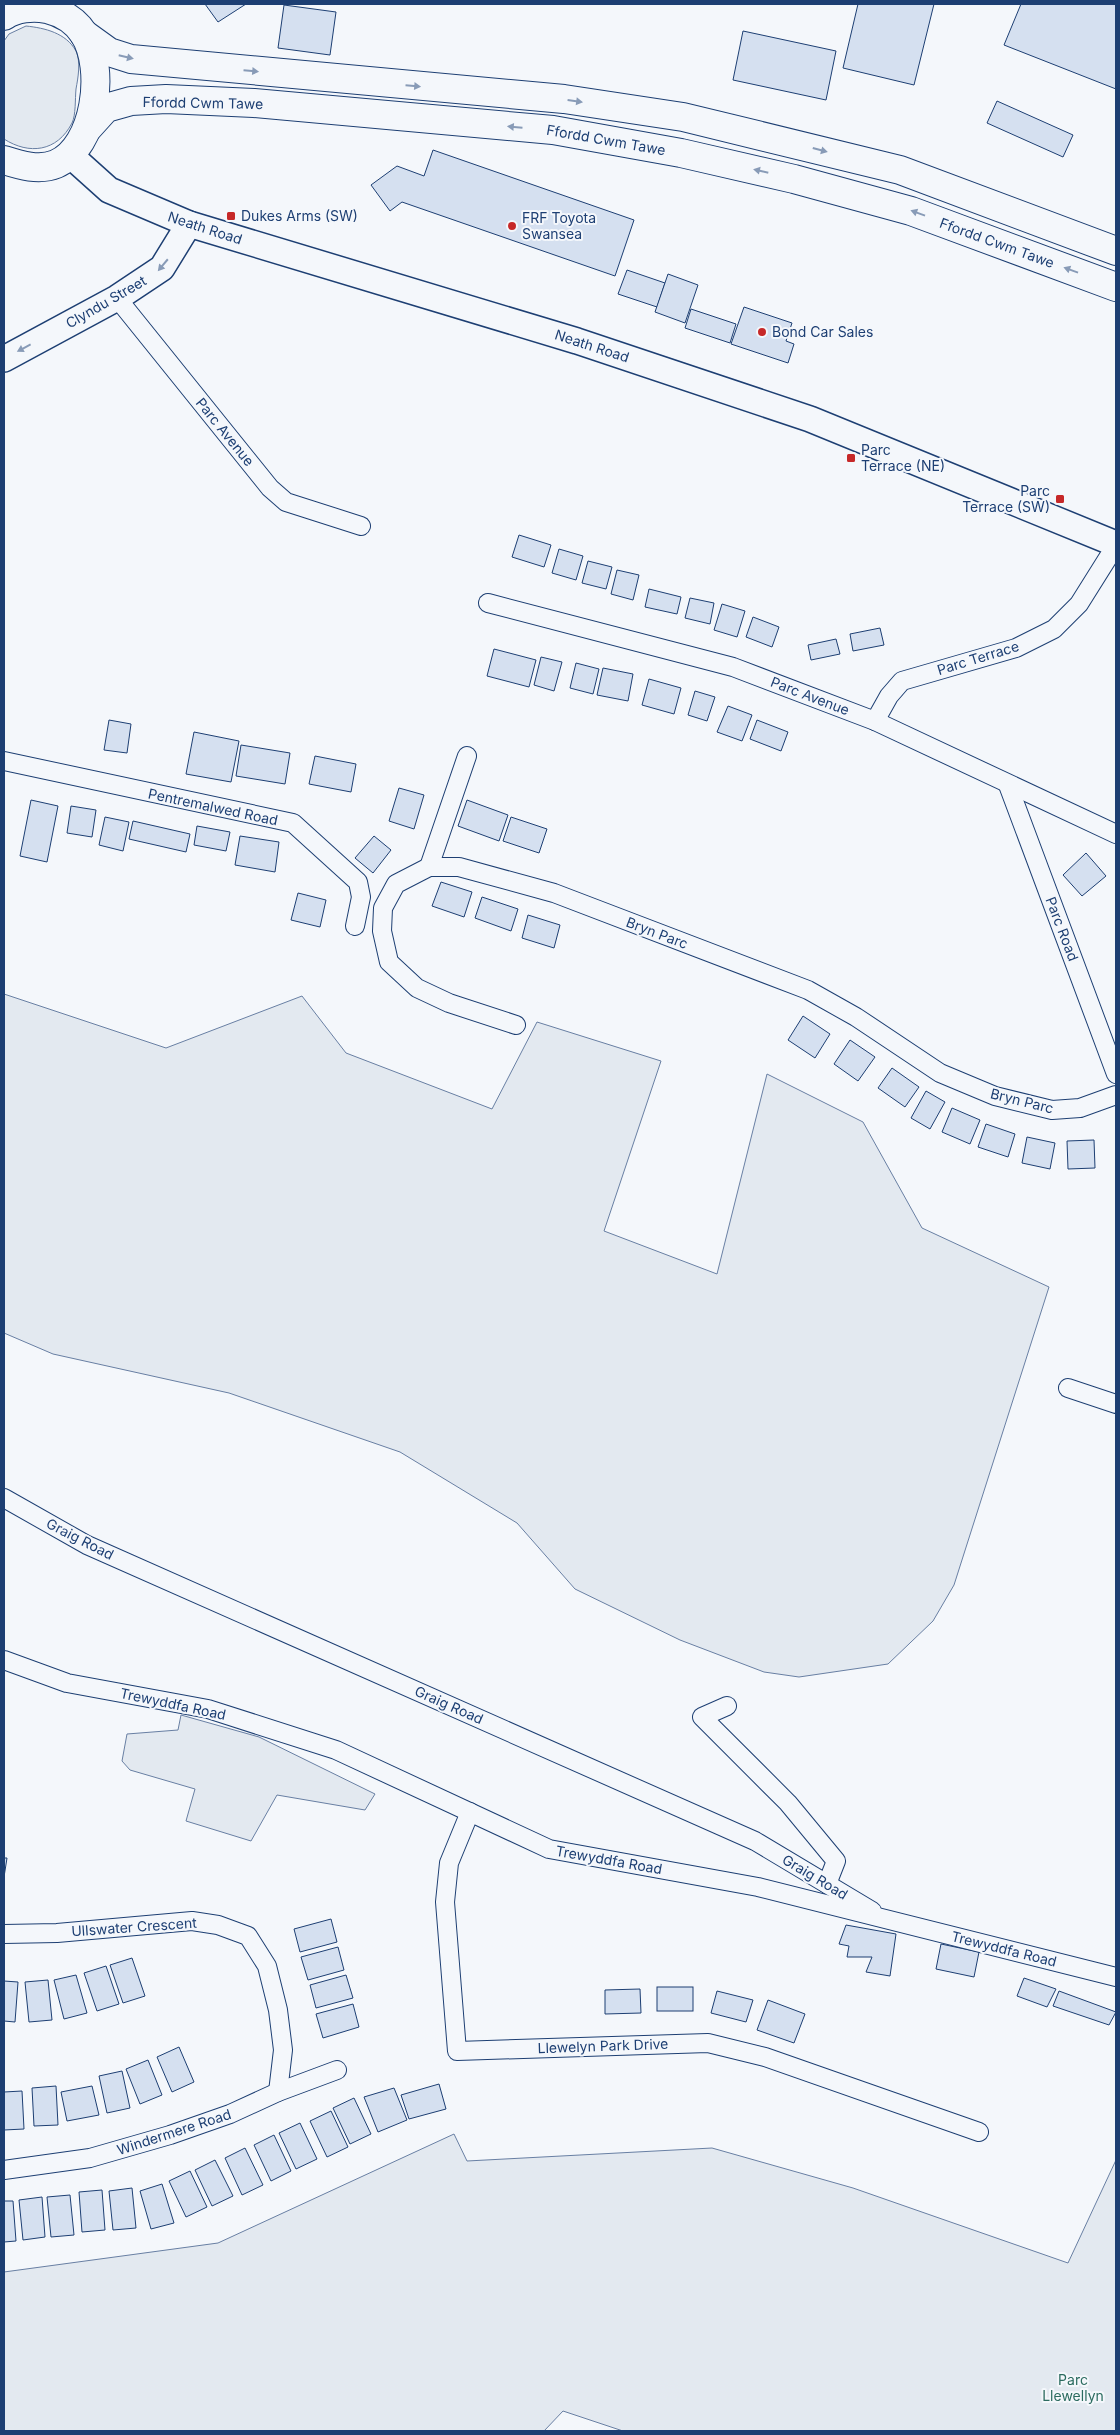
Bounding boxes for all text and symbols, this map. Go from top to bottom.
one-way arrow [119,53,134,61]
one-way arrow [244,67,260,75]
one-way arrow [405,82,421,90]
street label: Ffordd Cwm Tawe [143,93,263,112]
one-way arrow [567,97,583,105]
street label: Ffordd Cwm Tawe [545,121,667,158]
one-way arrow [507,122,523,130]
one-way arrow [812,146,827,154]
one-way arrow [754,167,769,175]
street label: Neath Road [166,207,245,248]
place label: Dukes Arms (SW) [241,207,358,224]
place label: FRF Toyota Swansea [522,209,596,242]
one-way arrow [910,209,925,217]
marker: Dukes Arms (SW) [225,210,237,222]
street label: Ffordd Cwm Tawe [938,214,1057,271]
marker: FRF Toyota Swansea [506,220,518,232]
one-way arrow [157,258,168,271]
one-way arrow [1063,266,1078,273]
street label: Clyndu Street [62,271,149,331]
place label: Bond Car Sales [772,323,873,340]
street label: Neath Road [553,325,632,366]
marker: Bond Car Sales [756,326,768,338]
one-way arrow [17,344,31,352]
street label: Parc Avenue [193,394,258,469]
place label: Parc Terrace (NE) [861,441,945,474]
marker: Parc Terrace (NE) [845,452,857,464]
place label: Parc Terrace (SW) [962,482,1050,515]
marker: Parc Terrace (SW) [1054,493,1066,505]
street label: Parc Terrace [935,637,1021,678]
street label: Parc Avenue [768,673,852,718]
street label: Pentremalwed Road [147,784,280,829]
street label: Parc Road [1042,894,1083,963]
street label: Bryn Parc [624,913,690,952]
street label: Bryn Parc [989,1084,1056,1117]
street label: Graig Road [44,1514,117,1563]
street label: Graig Road [412,1682,486,1727]
street label: Trewyddfa Road [119,1684,228,1723]
street label: Trewyddfa Road [554,1842,664,1877]
street label: Graig Road [779,1850,851,1903]
street label: Ullswater Crescent [71,1914,198,1939]
street label: Trewyddfa Road [950,1927,1059,1970]
street label: Llewelyn Park Drive [537,2035,669,2056]
street label: Windermere Road [115,2105,233,2158]
park label: Parc Llewellyn [1042,2371,1104,2404]

